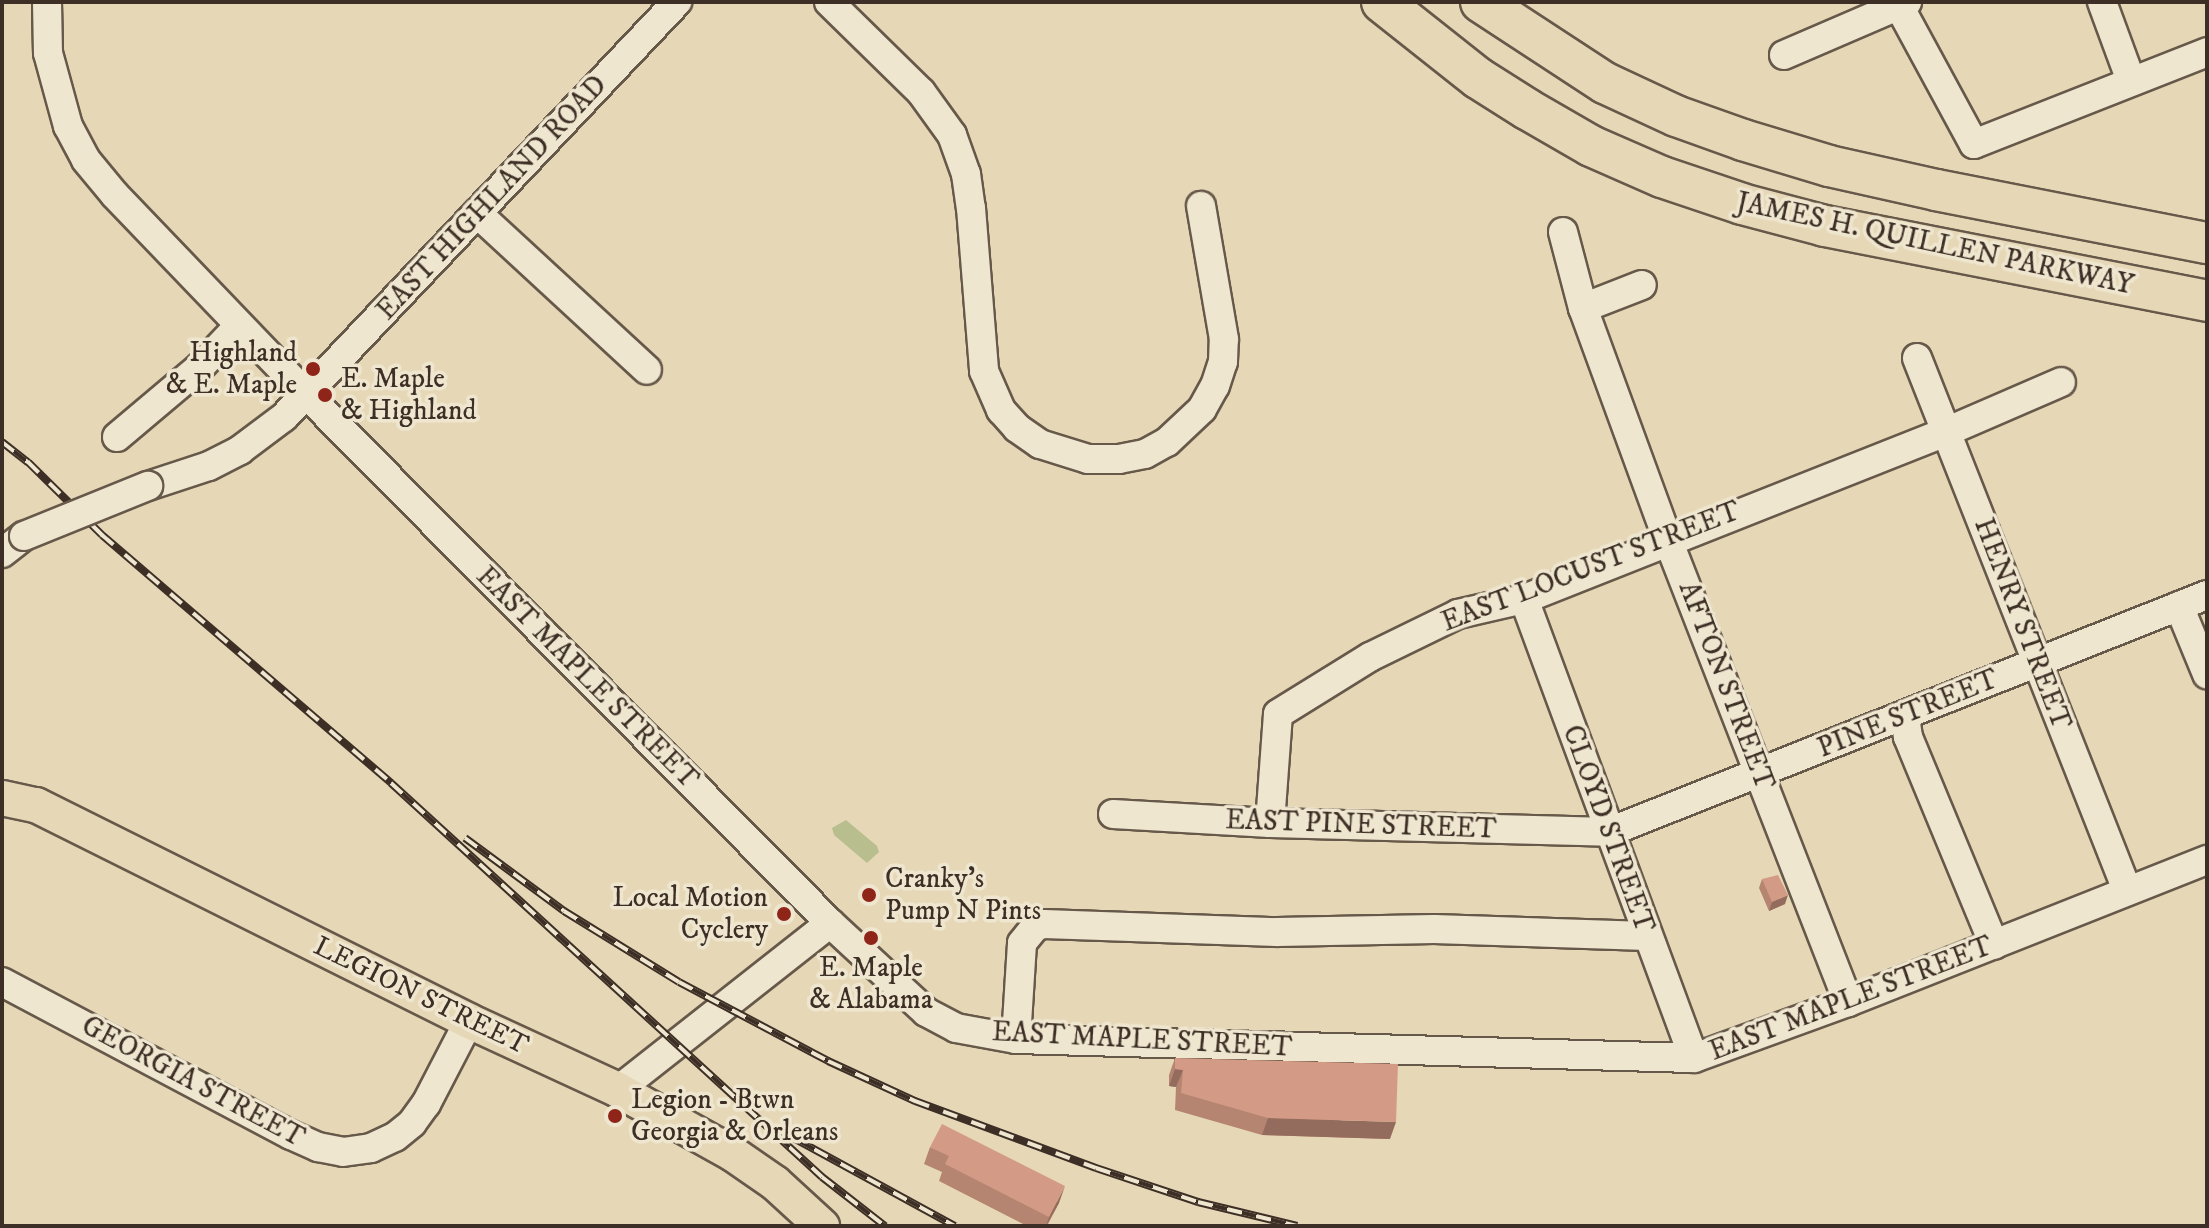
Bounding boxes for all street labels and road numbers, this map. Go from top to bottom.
street label: EAST HIGHLAND ROAD [370,69,614,327]
street label: JAMES H. QUILLEN PARKWAY [1733,185,2137,303]
street label: EAST LOCUST STREET [1437,494,1745,640]
street label: HENRY STREET [1966,514,2078,734]
street label: EAST MAPLE STREET [469,560,705,796]
street label: AFTON STREET [1671,577,1781,795]
street label: PINE STREET [1813,662,2003,766]
street label: CLOYD STREET [1555,721,1661,937]
street label: EAST PINE STREET [1225,803,1497,847]
street label: LEGION STREET [308,929,534,1063]
street label: EAST MAPLE STREET [1705,929,1997,1069]
street label: GEORGIA STREET [76,1009,310,1155]
street label: EAST MAPLE STREET [991,1015,1293,1065]

